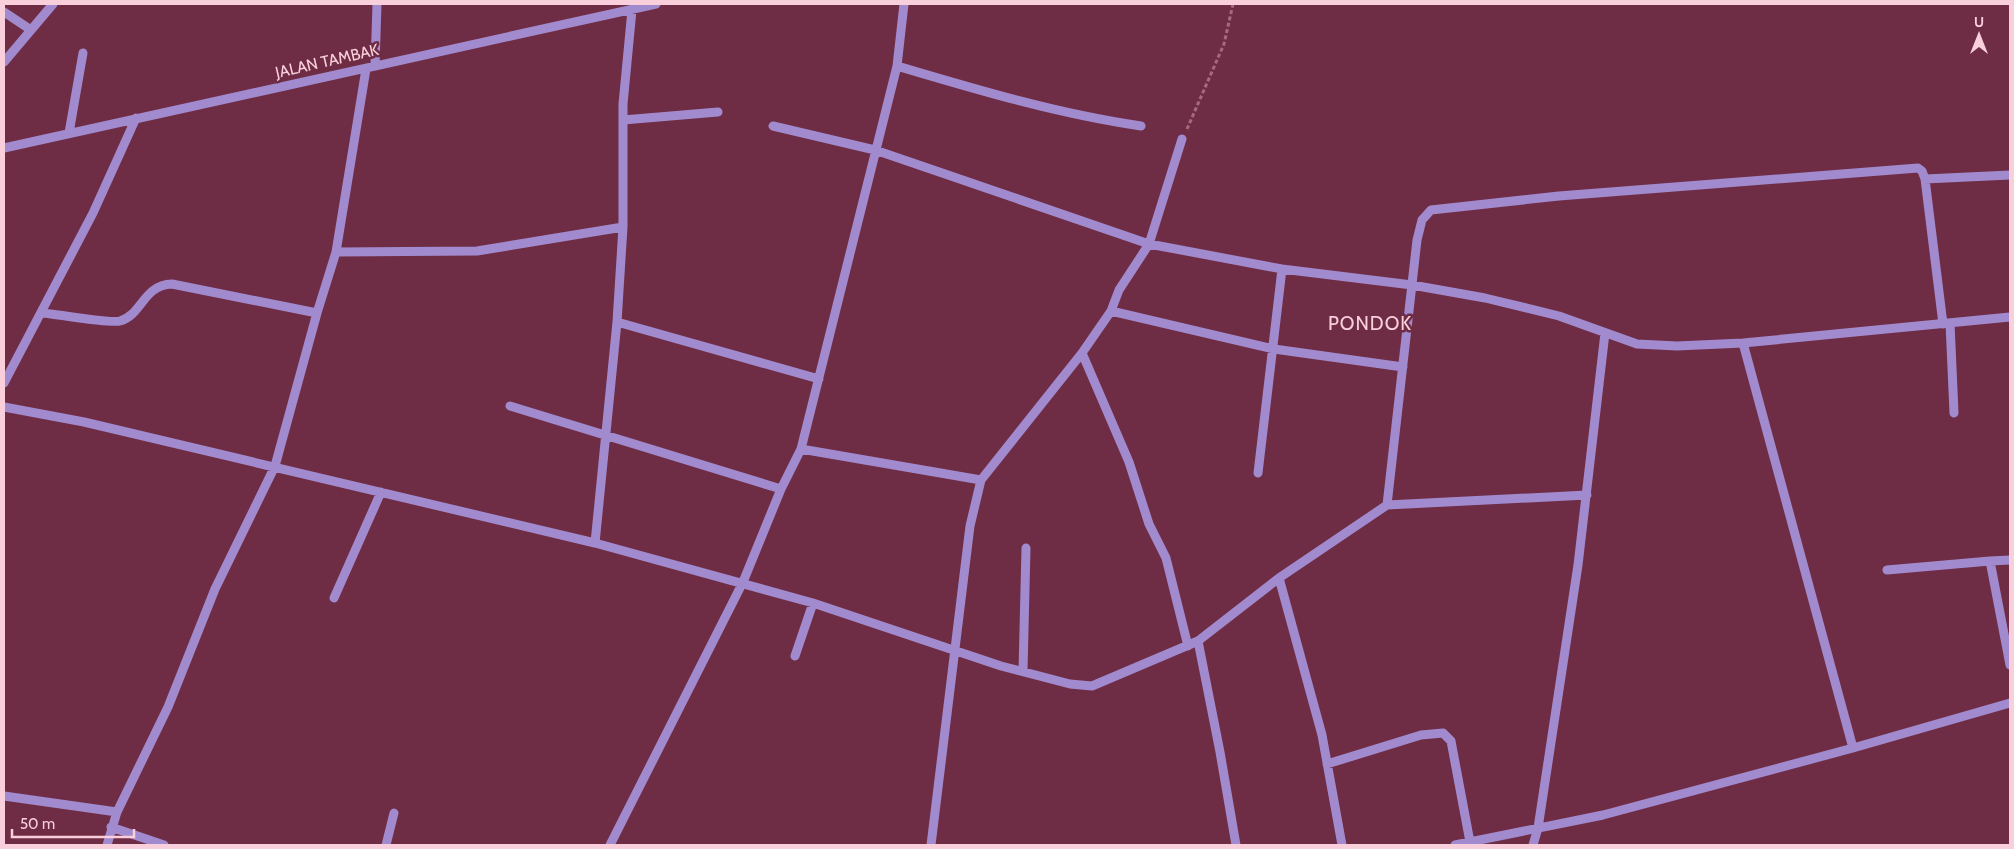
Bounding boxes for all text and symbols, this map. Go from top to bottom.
north arrow [1954,10,2004,60]
text: U [1974,13,1984,31]
street label: JALAN TAMBAK [272,40,381,82]
district label: PONDOK [1328,312,1412,335]
scale bar [12,806,135,838]
text: 50 m [20,815,55,833]

